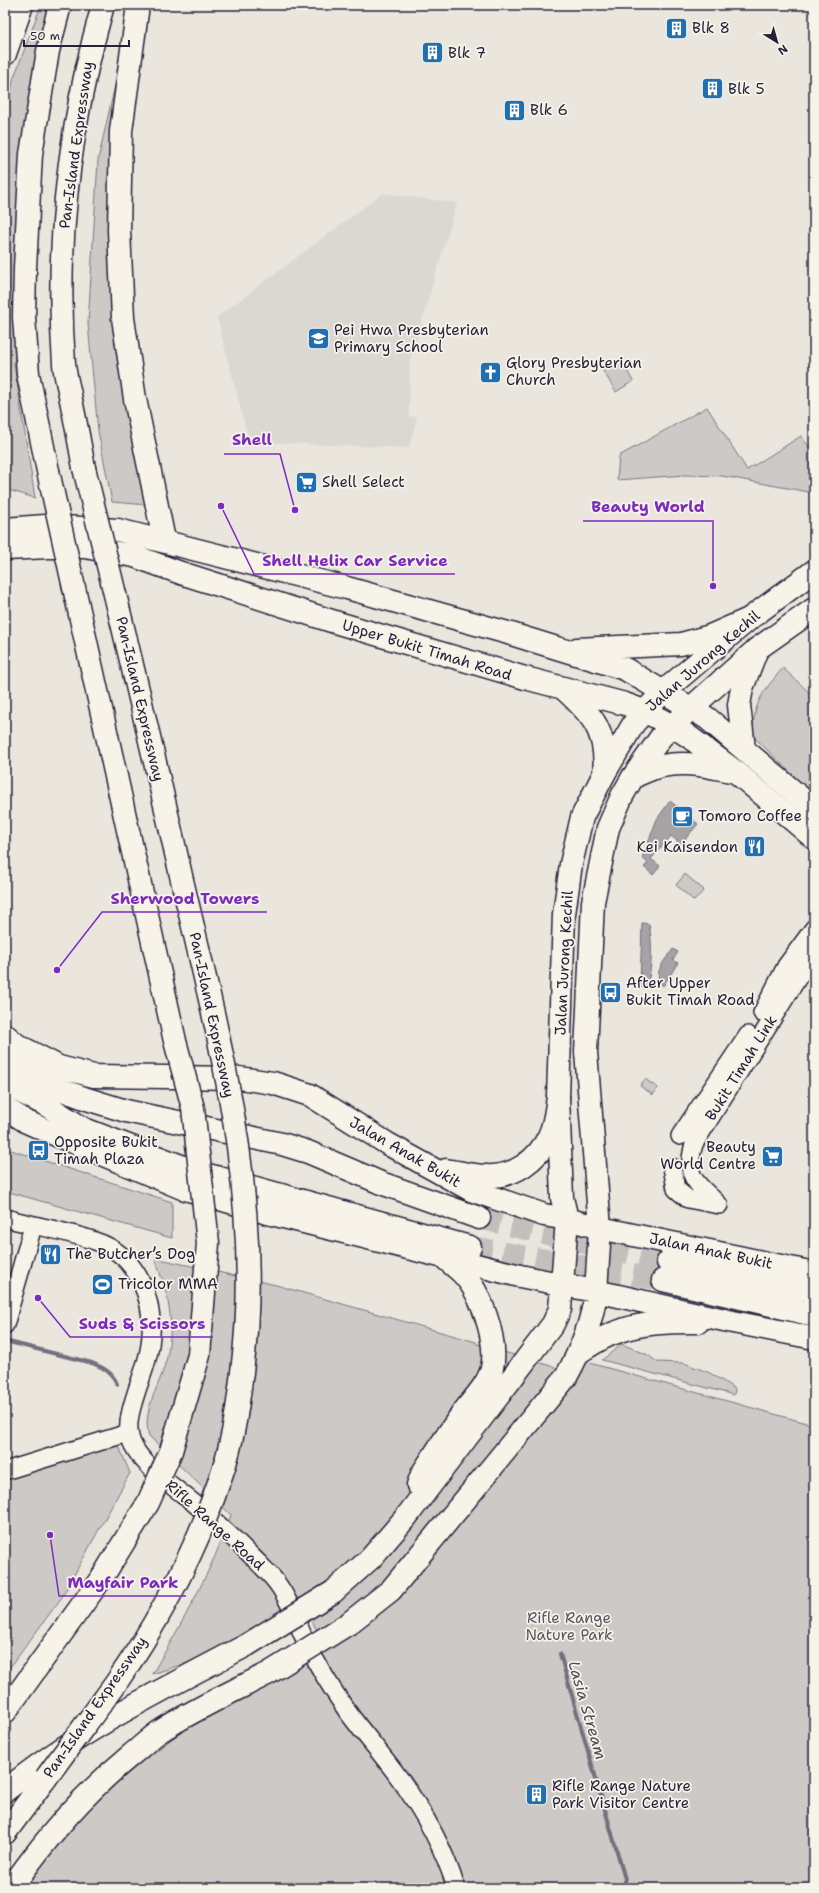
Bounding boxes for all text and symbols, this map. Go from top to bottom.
building icon: Blk 8 [664,15,690,41]
place label: Blk 8 [692,18,730,38]
scale bar [24,22,129,48]
north arrow [757,22,797,62]
text: 50 m [30,28,60,44]
building icon: Blk 7 [420,40,446,66]
text: N [774,41,791,58]
place label: Blk 7 [448,43,486,63]
street label: Pan-Island Expressway [54,60,98,230]
building icon: Blk 5 [700,76,726,102]
place label: Blk 5 [728,79,765,99]
building icon: Blk 6 [501,97,527,123]
place label: Blk 6 [530,100,568,120]
place label: Pei Hwa Presbyterian Primary School [334,320,489,357]
school or university icon: Pei Hwa Presbyterian Primary School [306,326,332,352]
place label: Glory Presbyterian Church [506,353,642,390]
church icon: Glory Presbyterian Church [478,359,504,385]
callout: Shell [224,426,280,454]
text: Shell [232,429,273,450]
supermarket icon: Shell Select [294,469,320,495]
place label: Shell Select [322,472,405,492]
callout: Beauty World [583,493,713,521]
text: Beauty World [591,496,705,517]
callout: Shell Helix Car Service [254,546,455,574]
text: Shell Helix Car Service [262,550,448,571]
street label: Jalan Jurong Kechil [642,606,765,716]
street label: Pan-Island Expressway [111,615,169,783]
street label: Upper Bukit Timah Road [340,615,515,685]
cafe icon: Tomoro Coffee [669,803,695,829]
place label: Tomoro Coffee [698,806,802,826]
restaurant icon: Kei Kaisendon [741,834,767,860]
place label: Kei Kaisendon [636,837,738,857]
callout: Sherwood Towers [102,884,267,912]
text: Sherwood Towers [111,888,259,909]
street label: Jalan Jurong Kechil [550,890,578,1036]
street label: Pan-Island Expressway [185,930,239,1100]
place label: After Upper Bukit Timah Road [626,973,755,1010]
bus stop icon: After Upper Bukit Timah Road [597,979,623,1005]
street label: Bukit Timah Link [701,1011,781,1125]
street label: Jalan Anak Bukit [346,1112,464,1192]
place label: Opposite Bukit Timah Plaza [54,1132,158,1169]
place label: Beauty World Centre [660,1137,756,1174]
bus stop icon: Opposite Bukit Timah Plaza [25,1138,51,1164]
supermarket icon: Beauty World Centre [759,1143,785,1169]
street label: Jalan Anak Bukit [648,1228,774,1274]
restaurant icon: The Butcher’s Dog [37,1241,63,1267]
place label: The Butcher’s Dog [66,1244,195,1264]
sports icon: Tricolor MMA [89,1271,115,1297]
place label: Tricolor MMA [118,1274,218,1294]
callout: Suds & Scissors [70,1309,213,1337]
text: Suds & Scissors [79,1313,205,1334]
street label: Rifle Range Road [161,1475,269,1575]
callout: Mayfair Park [59,1568,186,1596]
text: Mayfair Park [68,1572,179,1593]
park label: Rifle Range Nature Park [525,1608,613,1645]
street label: Pan-Island Expressway [38,1632,152,1782]
water label: Lasia Stream [563,1658,612,1762]
place label: Rifle Range Nature Park Visitor Centre [552,1776,691,1813]
building icon: Rifle Range Nature Park Visitor Centre [523,1782,549,1808]

